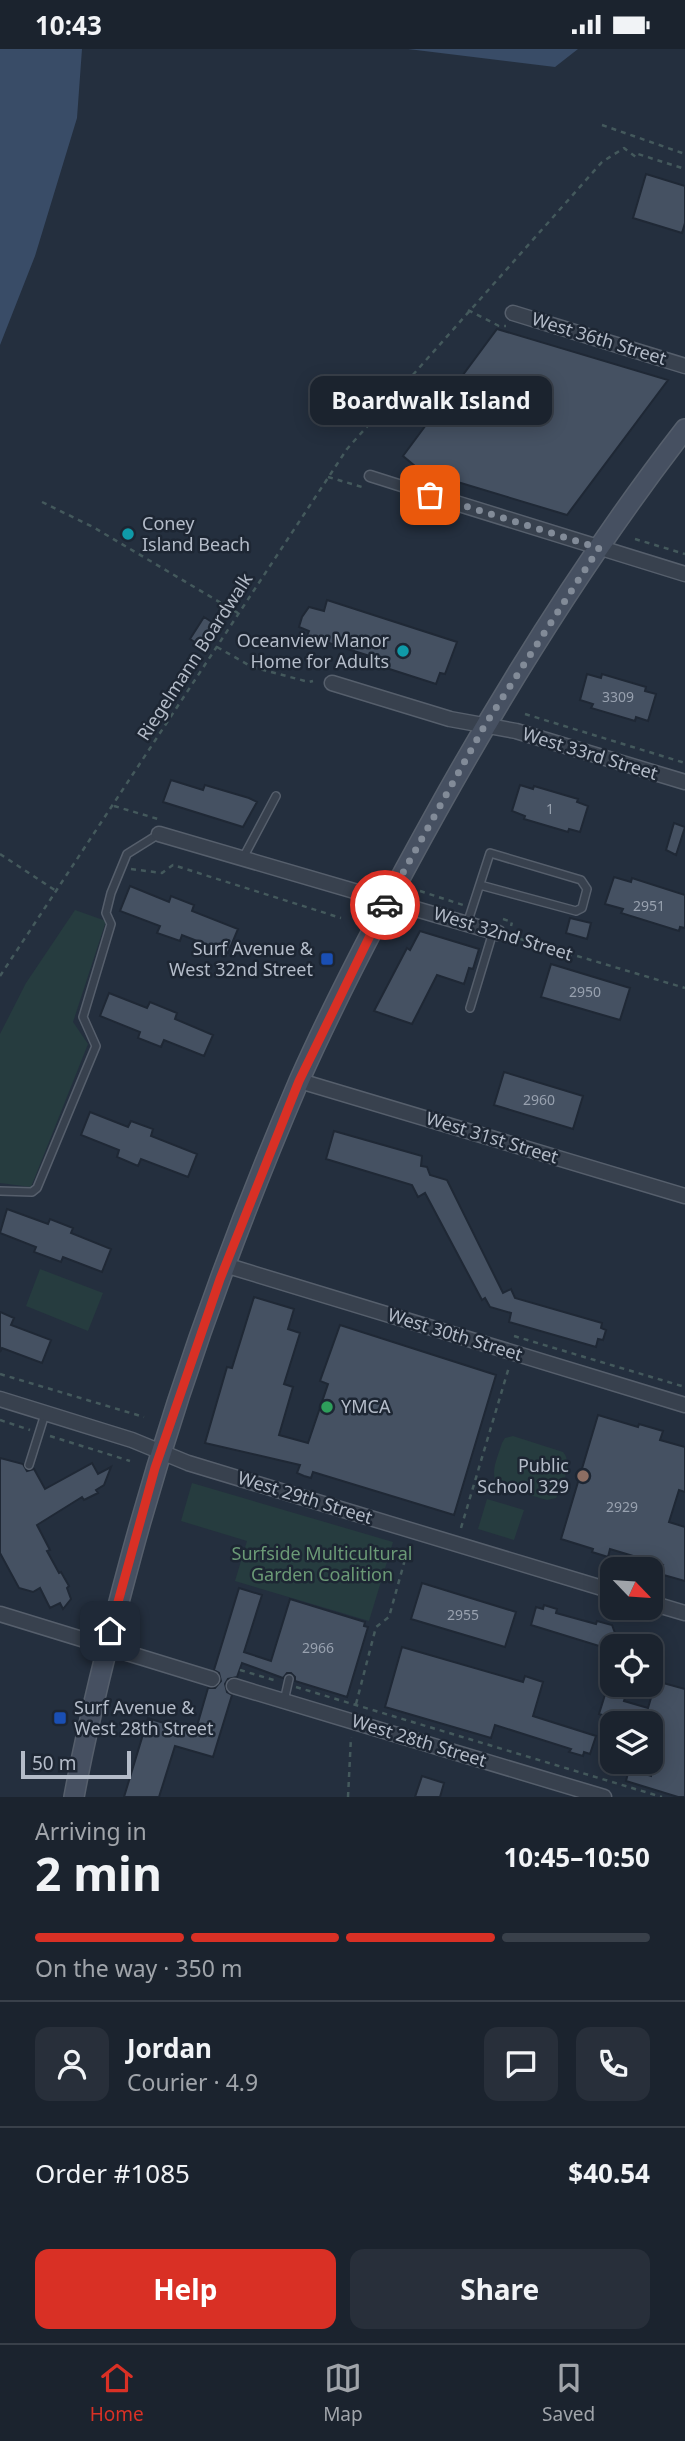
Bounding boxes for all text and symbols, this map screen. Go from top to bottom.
text: 10:43 [35,7,102,43]
street label: West 36th Street [529,306,670,370]
callout: Boardwalk Island [309,376,551,425]
text: Boardwalk Island [332,384,530,416]
pin [400,465,460,525]
icon: bag [411,476,449,514]
place label: Coney Island Beach [142,511,250,556]
marker: Coney Island Beach [120,526,136,542]
street label: Riegelmann Boardwalk [131,568,258,745]
place label: Oceanview Manor Home for Adults [237,628,390,673]
marker: Oceanview Manor Home for Adults [395,643,411,659]
house number: 3309 [602,687,634,706]
street label: West 33rd Street [520,721,661,785]
house number: 1 [546,799,554,818]
courier [350,870,420,940]
icon: car [366,886,404,924]
house number: 2951 [633,896,665,915]
street label: West 32nd Street [431,901,576,966]
place label: Surf Avenue & West 32nd Street [169,936,314,981]
marker: Surf Avenue & West 32nd Street [319,951,335,967]
house number: 2950 [569,982,601,1001]
house number: 2960 [523,1090,555,1109]
street label: West 31st Street [423,1106,562,1169]
street label: West 30th Street [385,1302,526,1366]
place label: YMCA [341,1394,391,1418]
marker: YMCA [319,1399,335,1415]
place label: Public School 329 [477,1453,569,1498]
street label: West 29th Street [235,1465,376,1529]
marker: Public School 329 [575,1468,591,1484]
house number: 2929 [606,1497,638,1516]
park label: Surfside Multicultural Garden Coalition [232,1541,412,1586]
north arrow [600,1557,663,1621]
map controls [600,1557,663,1774]
pin [80,1601,140,1661]
house number: 2955 [447,1605,479,1624]
icon: home [91,1612,129,1650]
button: locate [600,1634,663,1697]
house number: 2966 [302,1638,334,1657]
place label: Surf Avenue & West 28th Street [74,1695,214,1740]
street label: West 28th Street [349,1708,490,1772]
marker: Surf Avenue & West 28th Street [52,1710,68,1726]
button: layers [600,1711,663,1774]
scale bar [21,1748,131,1780]
text: 50 m [32,1750,76,1776]
text: Arriving in [35,1815,147,1847]
text: 10:45–10:50 [503,1839,650,1875]
text: 2 min [35,1842,162,1904]
text: On the way · 350 m [35,1952,242,1984]
button: person [35,2027,109,2101]
button: chat [484,2027,558,2101]
button: phone [576,2027,650,2101]
text: Jordan [127,2030,212,2066]
text: Courier · 4.9 [127,2066,258,2098]
text: Order #1085 [35,2155,190,2191]
text: $40.54 [568,2155,650,2191]
button: Help [35,2249,336,2329]
button: Share [350,2249,650,2329]
tab: Home [90,2359,144,2427]
tab: Map [323,2359,363,2427]
tab: Saved [542,2359,595,2427]

